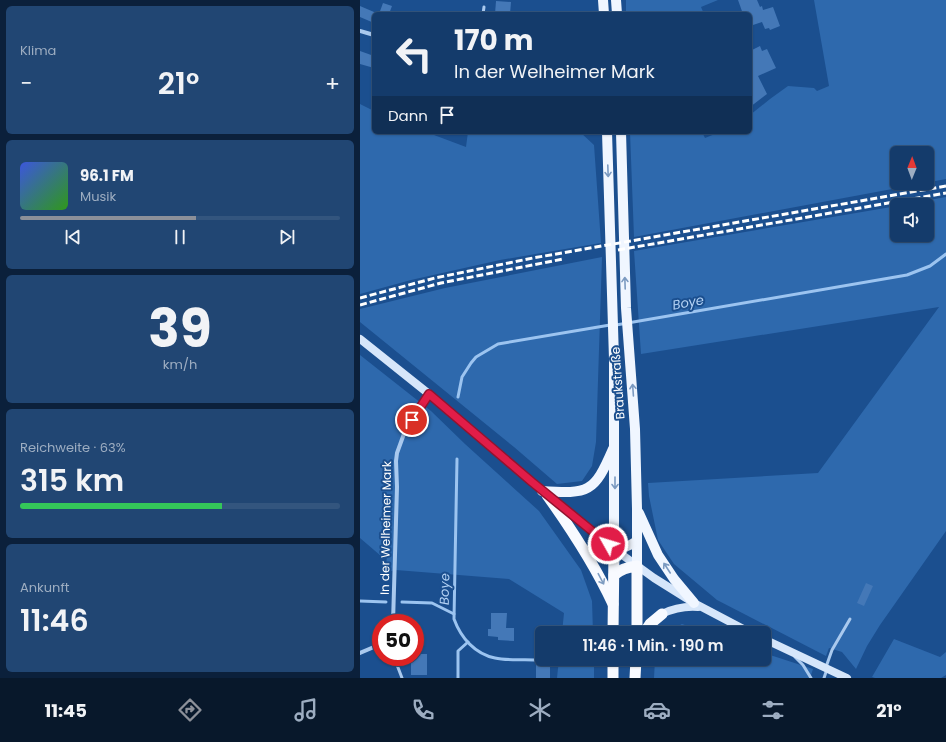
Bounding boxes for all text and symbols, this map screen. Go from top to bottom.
text: 170 m [454,21,533,60]
icon: left [388,28,440,80]
text: Klima [20,41,56,60]
text: In der Welheimer Mark [454,59,655,84]
text: 21° [158,62,199,105]
text: − [20,68,32,99]
text: + [325,68,340,99]
icon: arrive [436,104,458,126]
text: Dann [388,105,428,126]
north arrow [890,146,934,190]
map controls [890,146,934,242]
one-way arrow [604,164,612,177]
text: 96.1 FM [80,165,134,186]
text: Musik [80,187,116,206]
button: sound [890,198,934,242]
icon: previous [62,226,84,248]
icon: pause [169,226,191,248]
icon: next [276,226,298,248]
one-way arrow [621,277,629,290]
water label: Boye [671,290,705,315]
text: 39 [148,292,212,365]
street label: Braukstraße [606,346,629,420]
text: km/h [163,355,197,374]
one-way arrow [629,384,636,397]
pin [395,403,429,437]
icon: arrive [401,409,423,431]
text: Reichweite · 63% [20,438,126,457]
text: 315 km [20,459,124,502]
street label: In der Welheimer Mark [376,460,395,595]
one-way arrow [611,476,619,489]
position arrow [587,523,629,565]
one-way arrow [663,563,671,574]
water label: Boye [435,573,454,605]
one-way arrow [598,573,605,585]
text: Ankunft [20,578,69,597]
text: 11:46 [20,599,89,642]
speed limit sign: 50 [372,614,424,666]
text: 11:46 · 1 Min. · 190 m [583,635,723,656]
icon: directions [176,696,204,724]
icon: music [292,696,320,724]
icon: phone [409,696,437,724]
icon: climate [526,696,554,724]
icon: car [643,696,671,724]
icon: filters [759,696,787,724]
text: 11:45 [44,698,87,723]
text: 21° [876,698,902,723]

